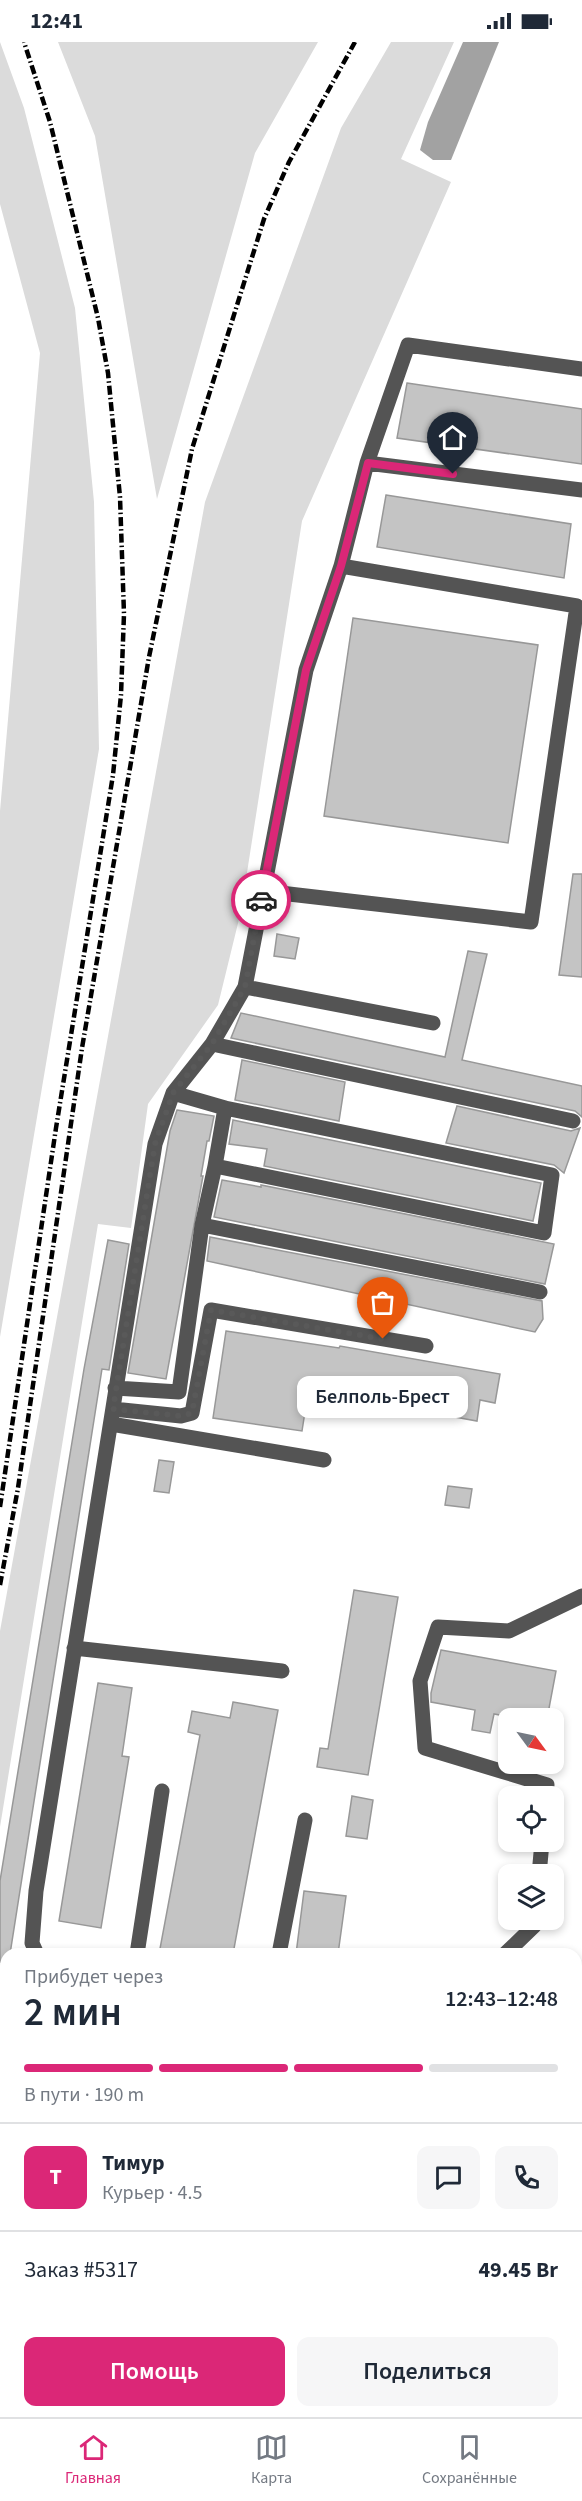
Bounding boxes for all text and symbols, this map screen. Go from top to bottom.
text: 12:41 [30,5,83,37]
pin [427,412,478,474]
icon: home [436,421,469,454]
courier [231,870,291,930]
icon: car [245,884,278,917]
pin [357,1277,408,1339]
icon: bag [366,1286,399,1319]
callout: Белполь-Брест [298,1375,469,1417]
text: Белполь-Брест [315,1383,450,1411]
north arrow [498,1708,564,1774]
map controls [498,1708,564,1930]
button: locate [498,1786,564,1852]
button: layers [498,1864,564,1930]
text: Прибудет через [24,1963,163,1991]
text: 12:43–12:48 [445,1983,558,2015]
text: 2 мин [24,1985,122,2041]
text: В пути · 190 m [24,2081,144,2109]
button: chat [417,2146,480,2209]
button: phone [495,2146,558,2209]
text: Тимур [102,2147,165,2179]
text: Т [49,2161,62,2193]
text: Курьер · 4.5 [102,2179,202,2207]
text: Заказ #5317 [24,2254,138,2286]
text: 49.45 Br [478,2254,558,2286]
button: Помощь [24,2337,285,2406]
button: Поделиться [297,2337,558,2406]
tab: Главная [65,2431,121,2489]
tab: Карта [251,2431,292,2489]
tab: Сохранённые [422,2431,517,2489]

